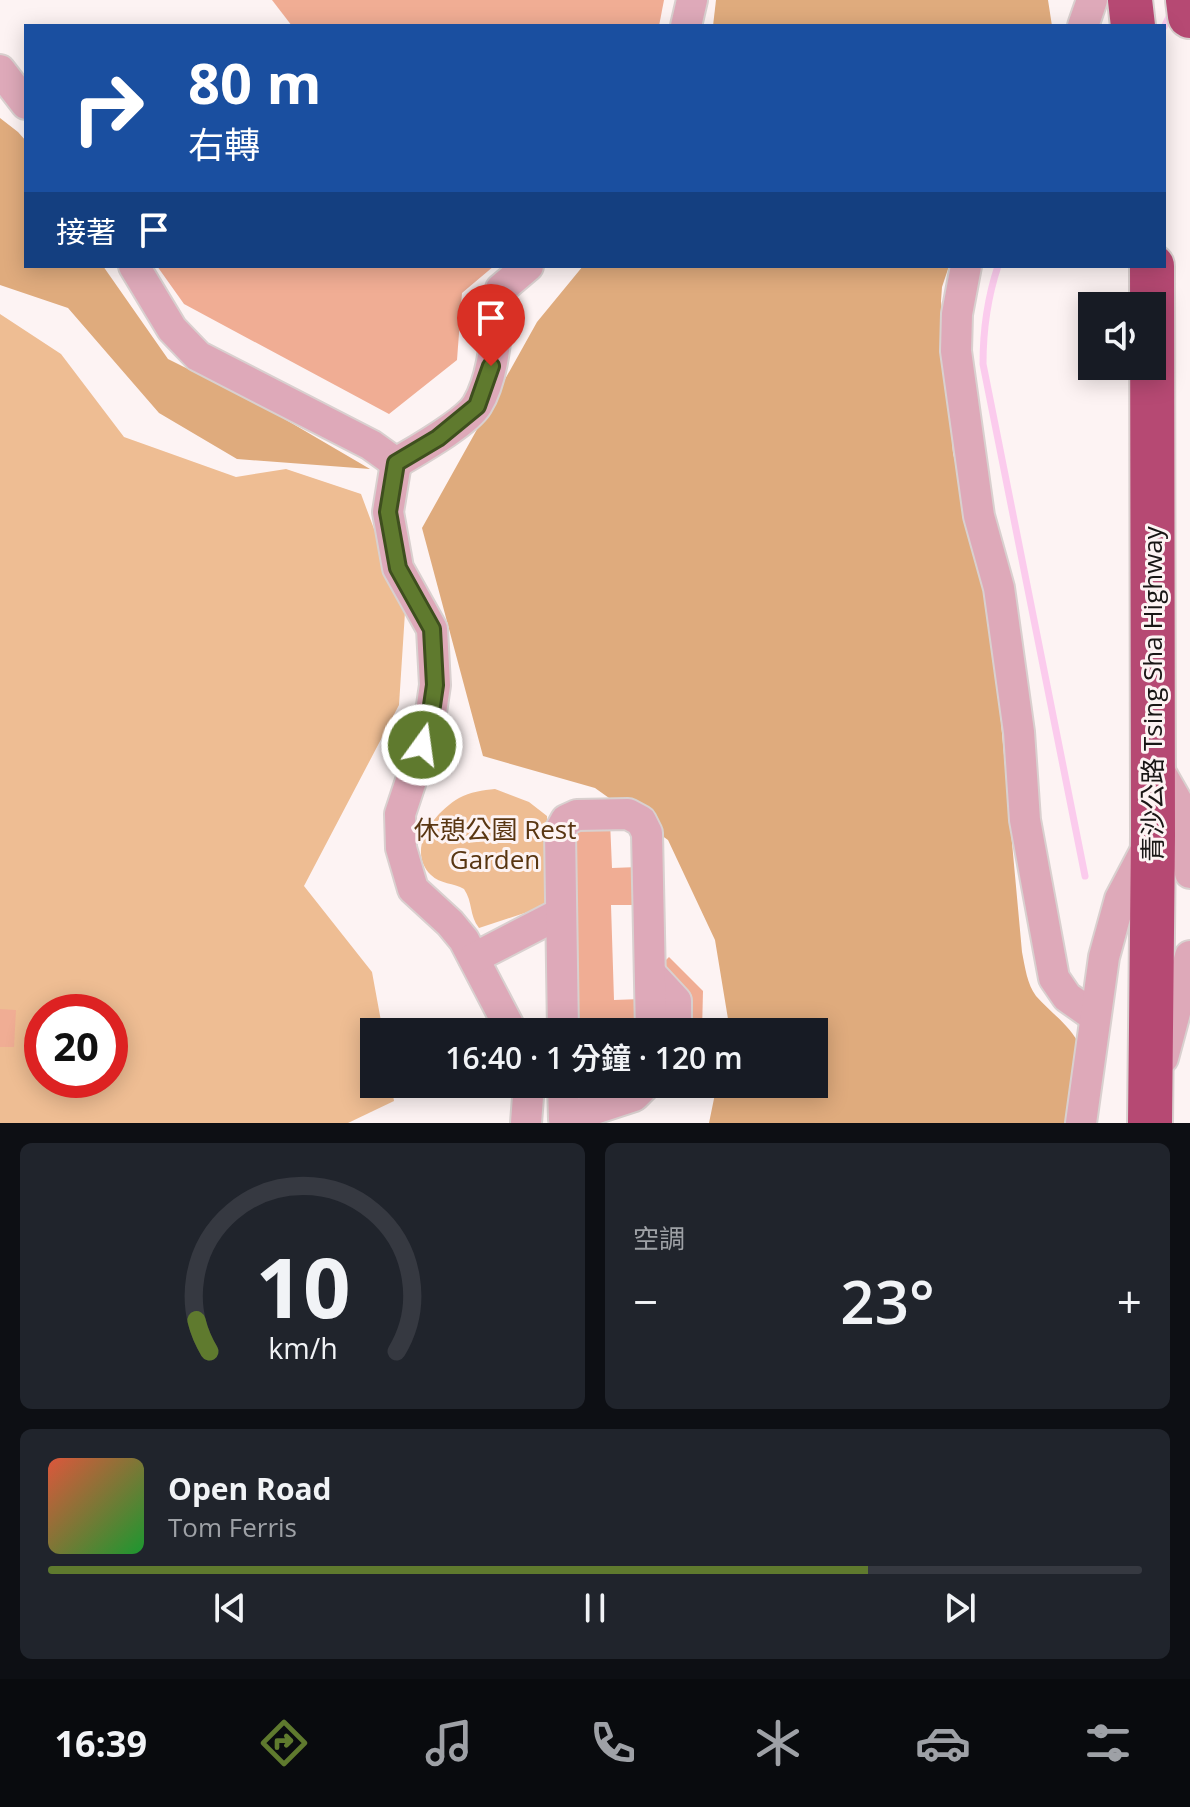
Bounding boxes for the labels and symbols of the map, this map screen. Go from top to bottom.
pin [457,284,525,366]
street label: 青沙公路 Tsing Sha Highway [1134,525,1170,862]
position arrow [380,703,464,787]
park label: 休憩公園 Rest Garden [413,811,577,877]
speed limit sign: 20 [24,994,128,1098]

